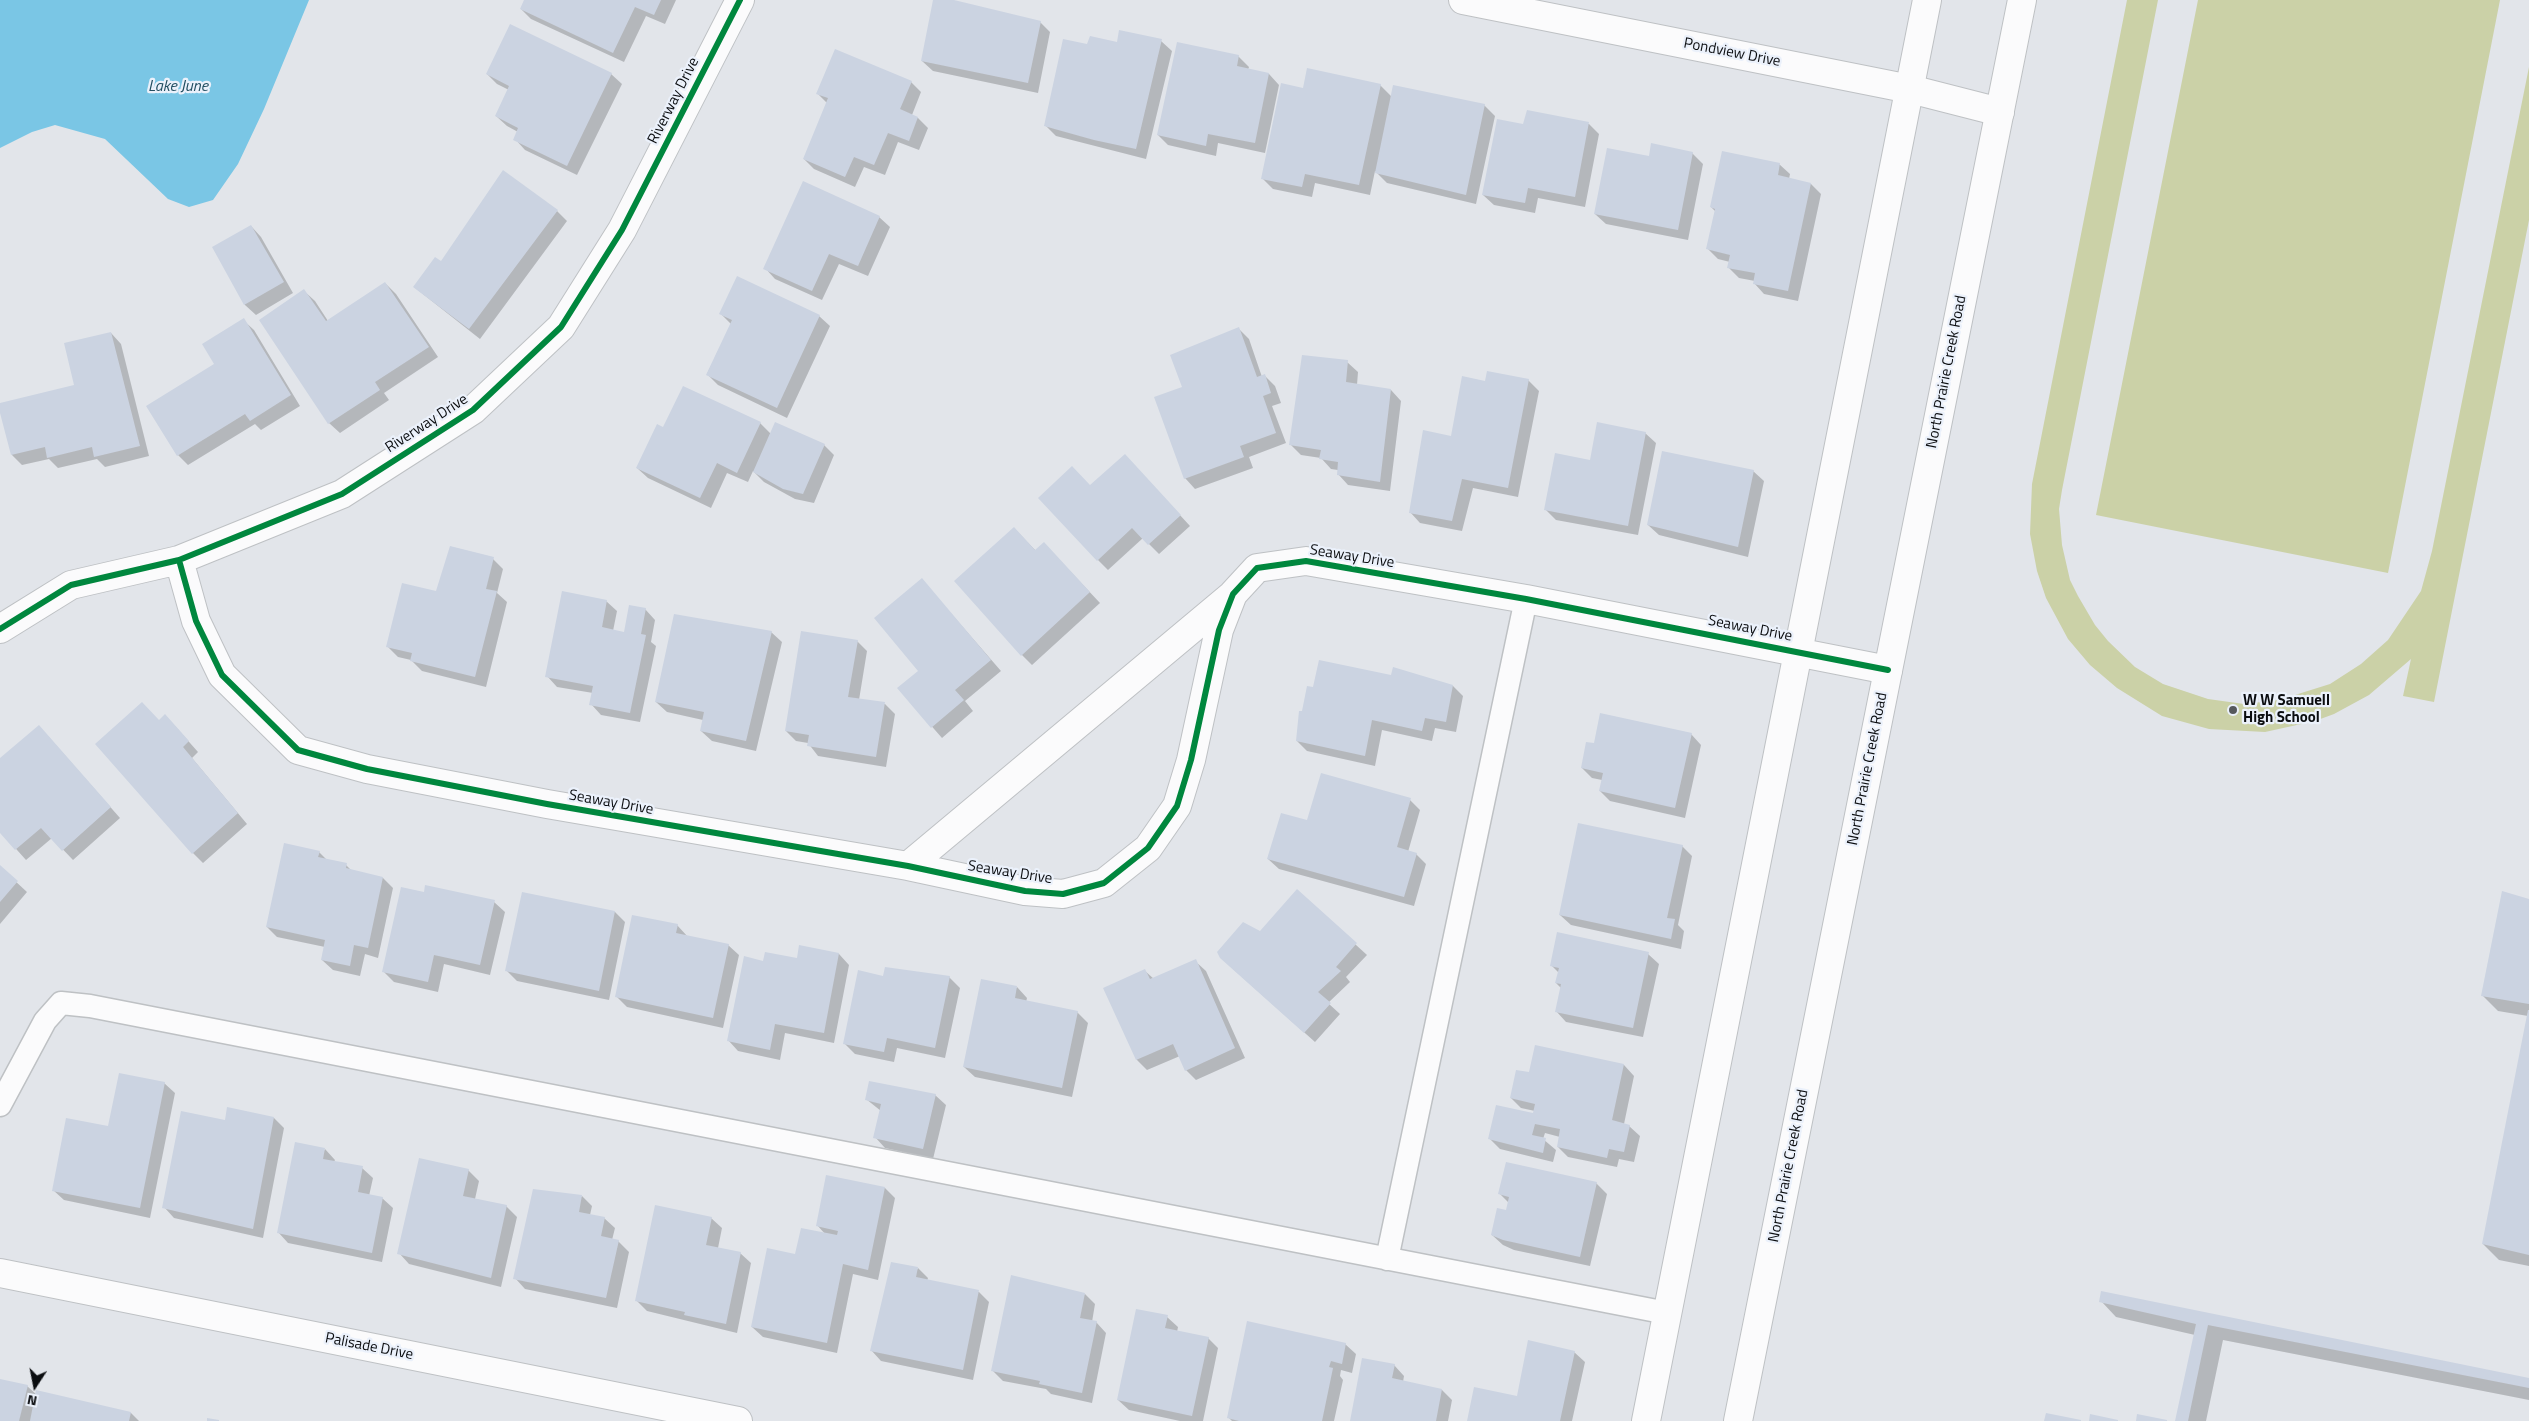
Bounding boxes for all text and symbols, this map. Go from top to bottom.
street label: Pondview Drive [1682,35,1782,71]
street label: Riverway Drive [645,55,703,147]
water label: Lake June [148,77,208,97]
street label: North Prairie Creek Road [1923,294,1971,450]
street label: Riverway Drive [382,391,472,457]
street label: Seaway Drive [1308,541,1396,573]
street label: Seaway Drive [1706,612,1794,646]
street label: North Prairie Creek Road [1844,691,1892,847]
place label: W W Samuell High School [2243,692,2330,727]
marker: W W Samuell High School [2227,704,2239,716]
street label: Seaway Drive [567,787,655,819]
street label: Seaway Drive [966,857,1054,889]
street label: North Prairie Creek Road [1765,1088,1813,1244]
street label: Palisade Drive [324,1330,414,1364]
north arrow [10,1361,60,1411]
text: N [25,1390,39,1412]

